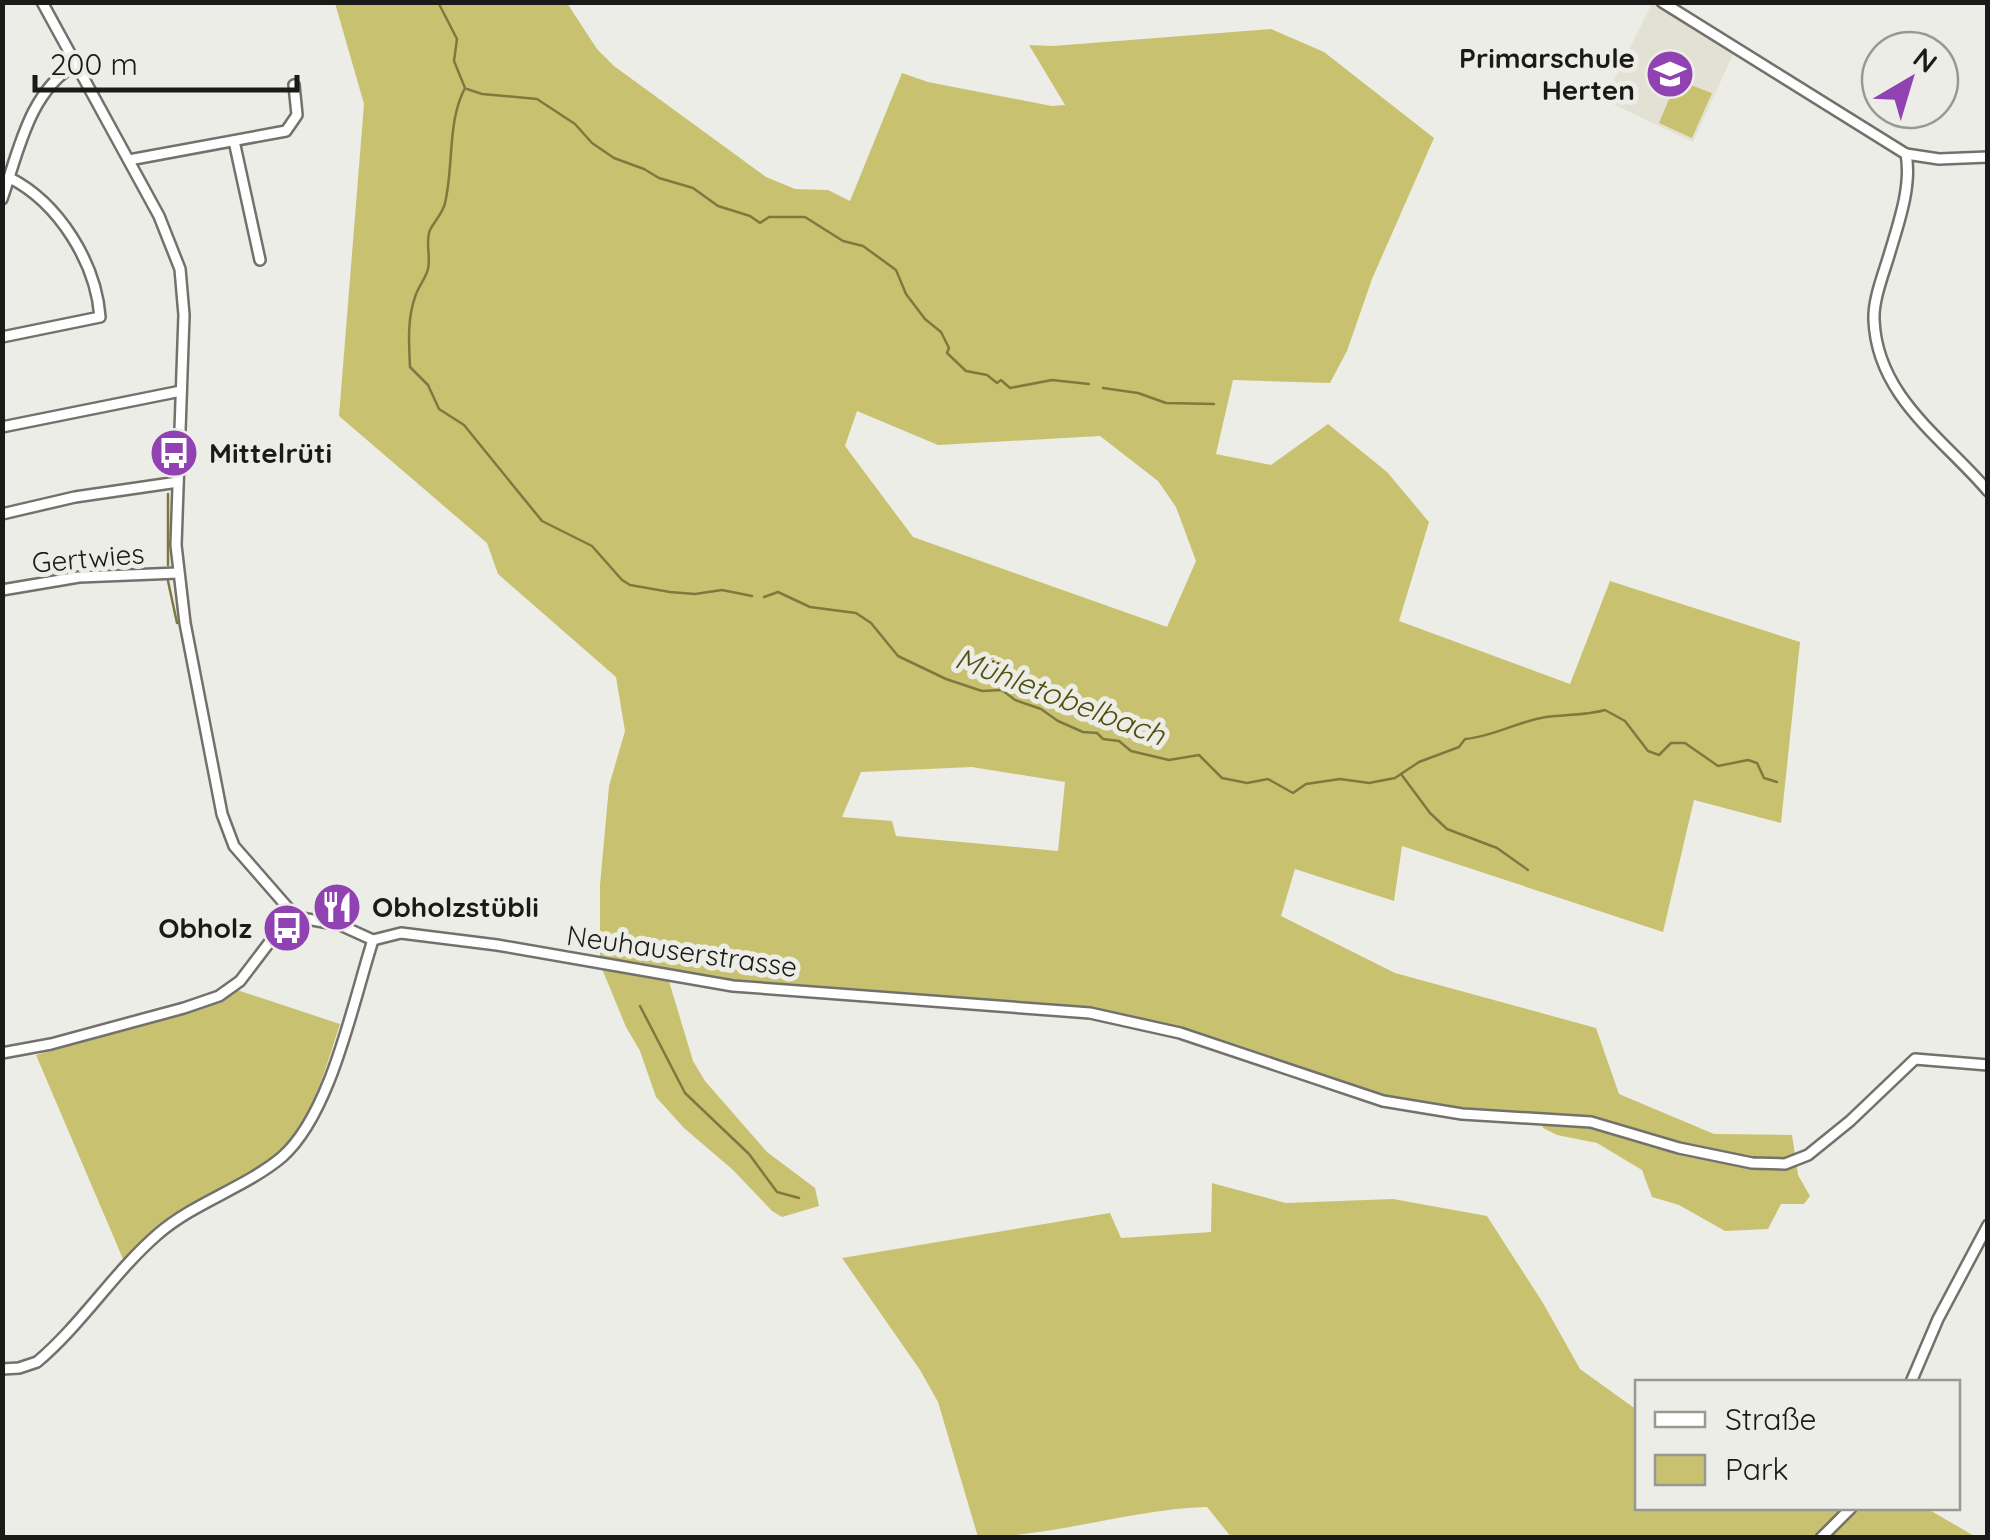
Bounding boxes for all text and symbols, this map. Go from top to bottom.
scale bar [35,30,298,92]
north arrow [1860,30,1960,130]
place label: Primarschule Herten [1459,40,1635,107]
text: N [1907,40,1945,80]
text: 200 m [50,45,138,83]
school or university icon: Primarschule Herten [1644,48,1696,100]
bus stop icon: Mittelrüti [148,427,200,479]
place label: Mittelrüti [209,435,332,470]
street label: Gertwies [30,535,146,580]
water label: Mühletobelbach [950,639,1171,754]
restaurant icon: Obholzstübli [311,881,363,933]
place label: Obholzstübli [372,889,539,924]
bus stop icon: Obholz [261,902,313,954]
place label: Obholz [158,910,252,945]
street label: Neuhauserstrasse [565,917,800,984]
legend [1635,1380,1960,1510]
text: Straße [1725,1400,1817,1438]
text: Park [1725,1450,1789,1488]

